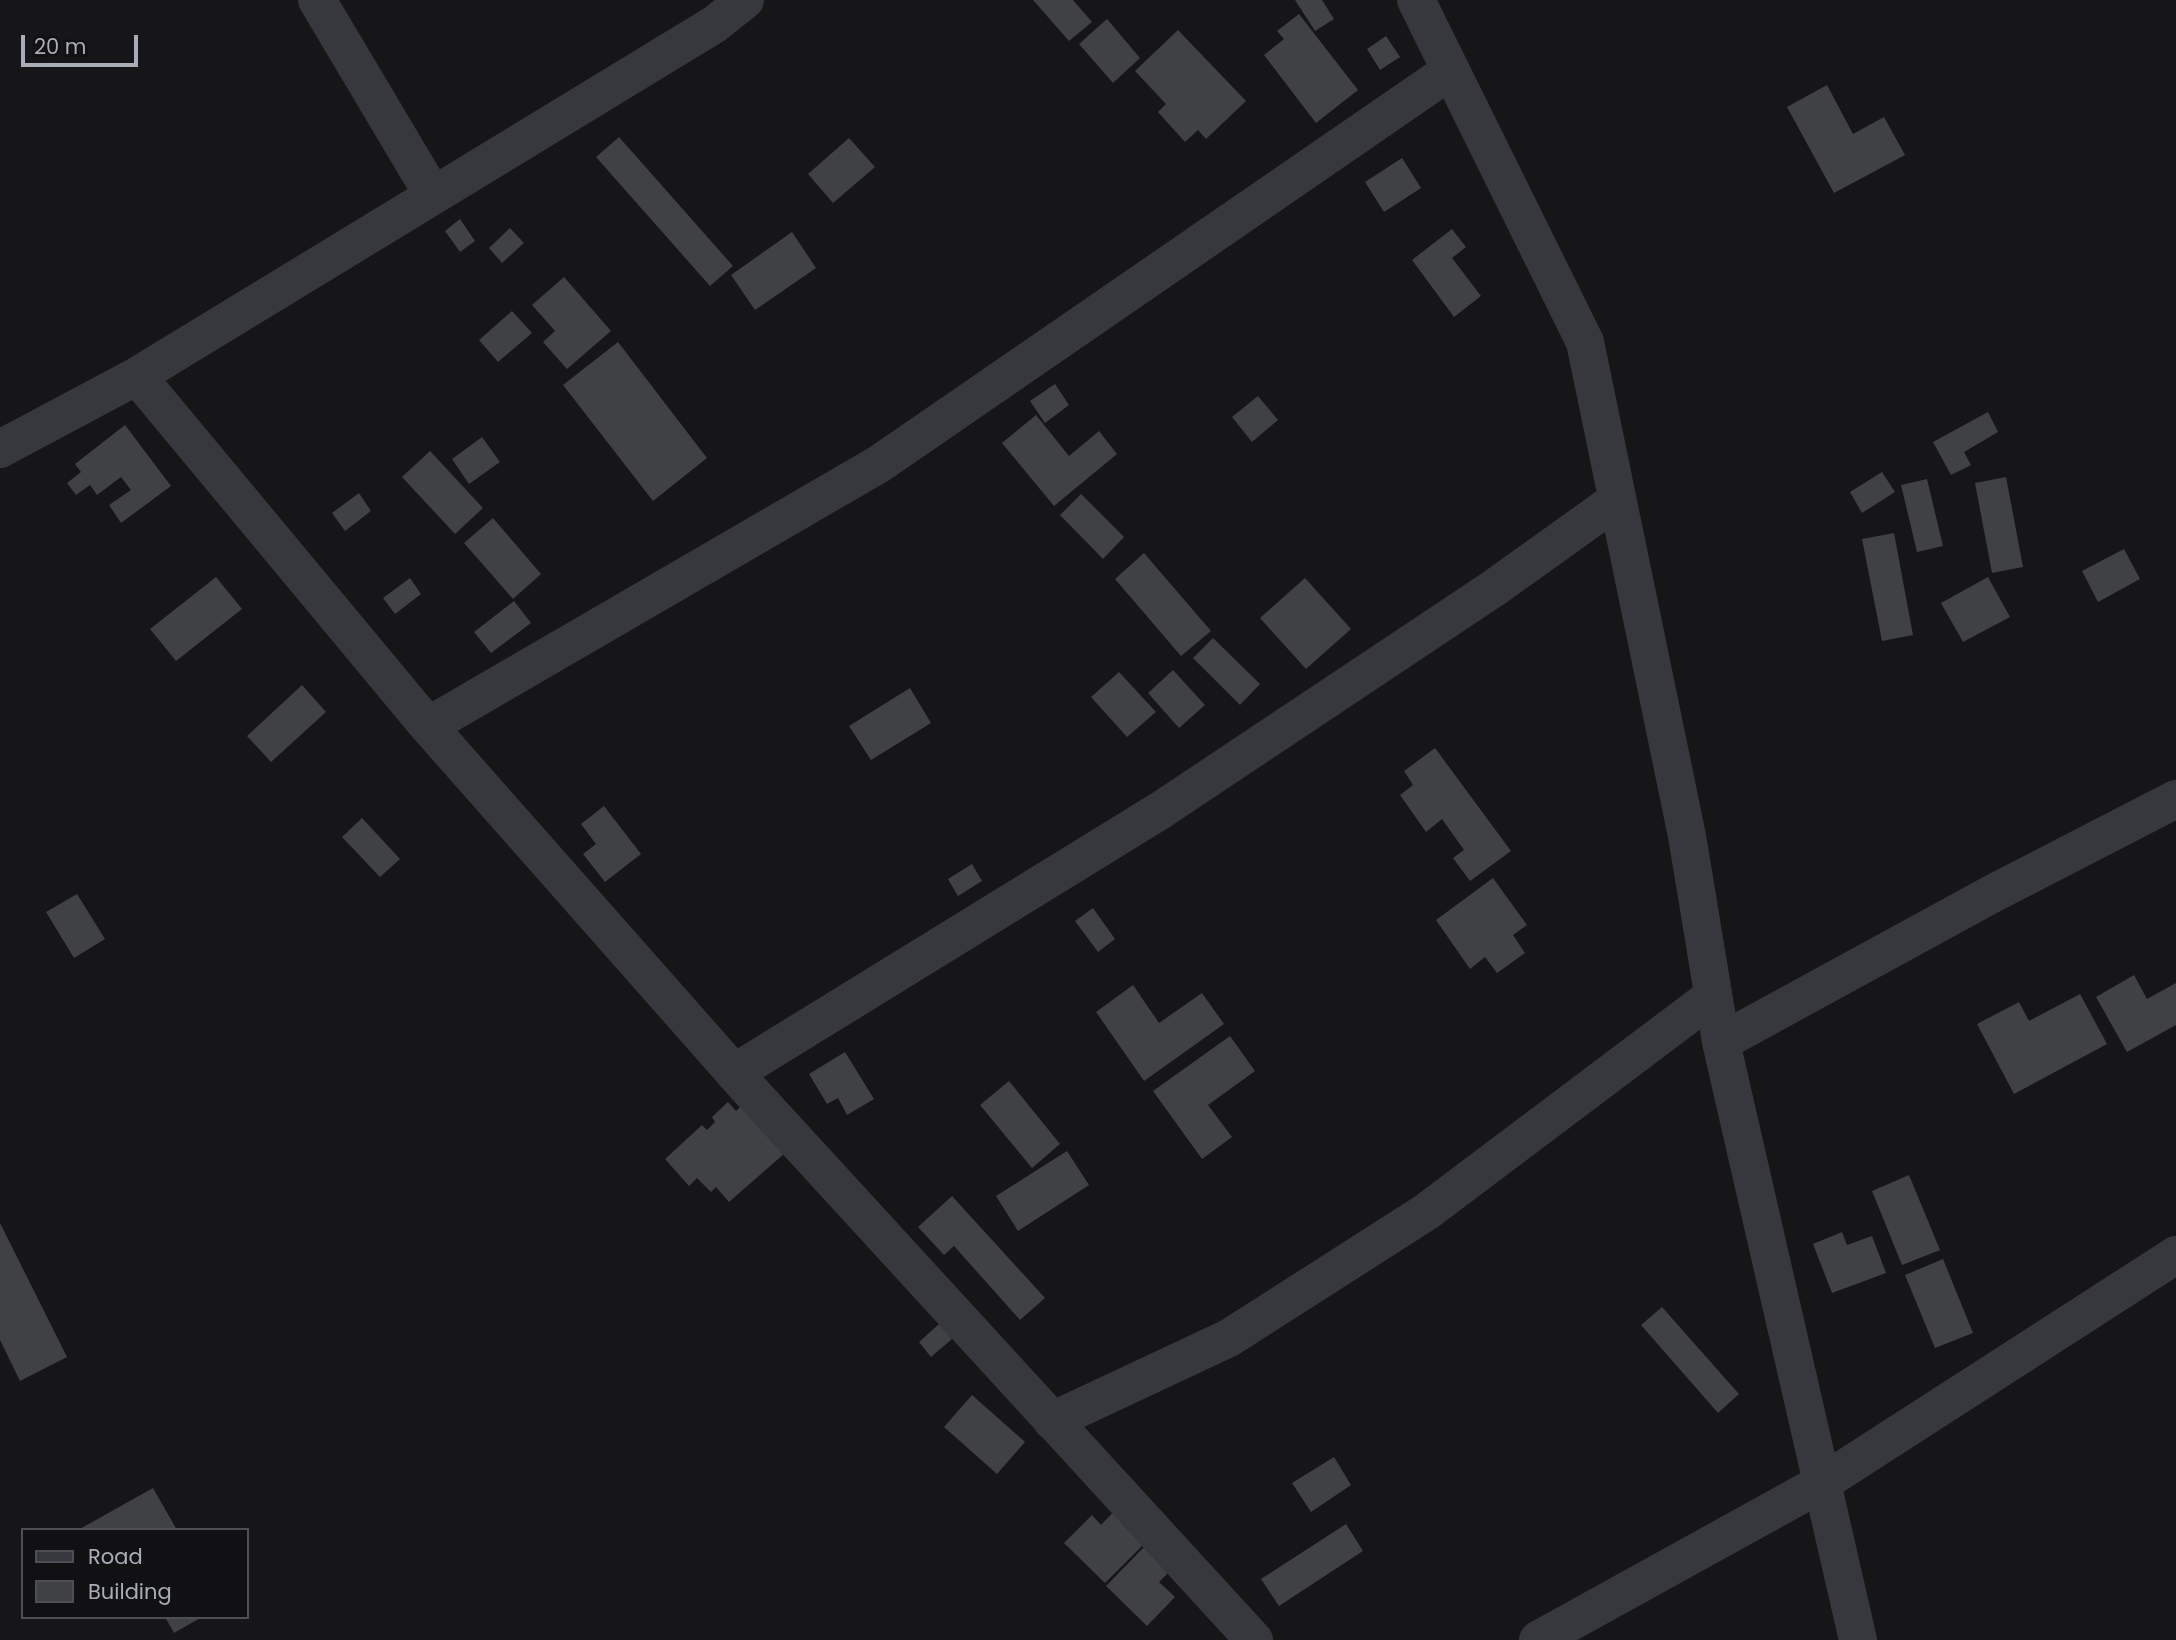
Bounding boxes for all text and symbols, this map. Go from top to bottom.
scale bar [24,21,142,65]
text: 20 m [34,32,87,61]
legend [21,1528,248,1619]
text: Road [88,1542,143,1571]
text: Building [88,1577,172,1606]

